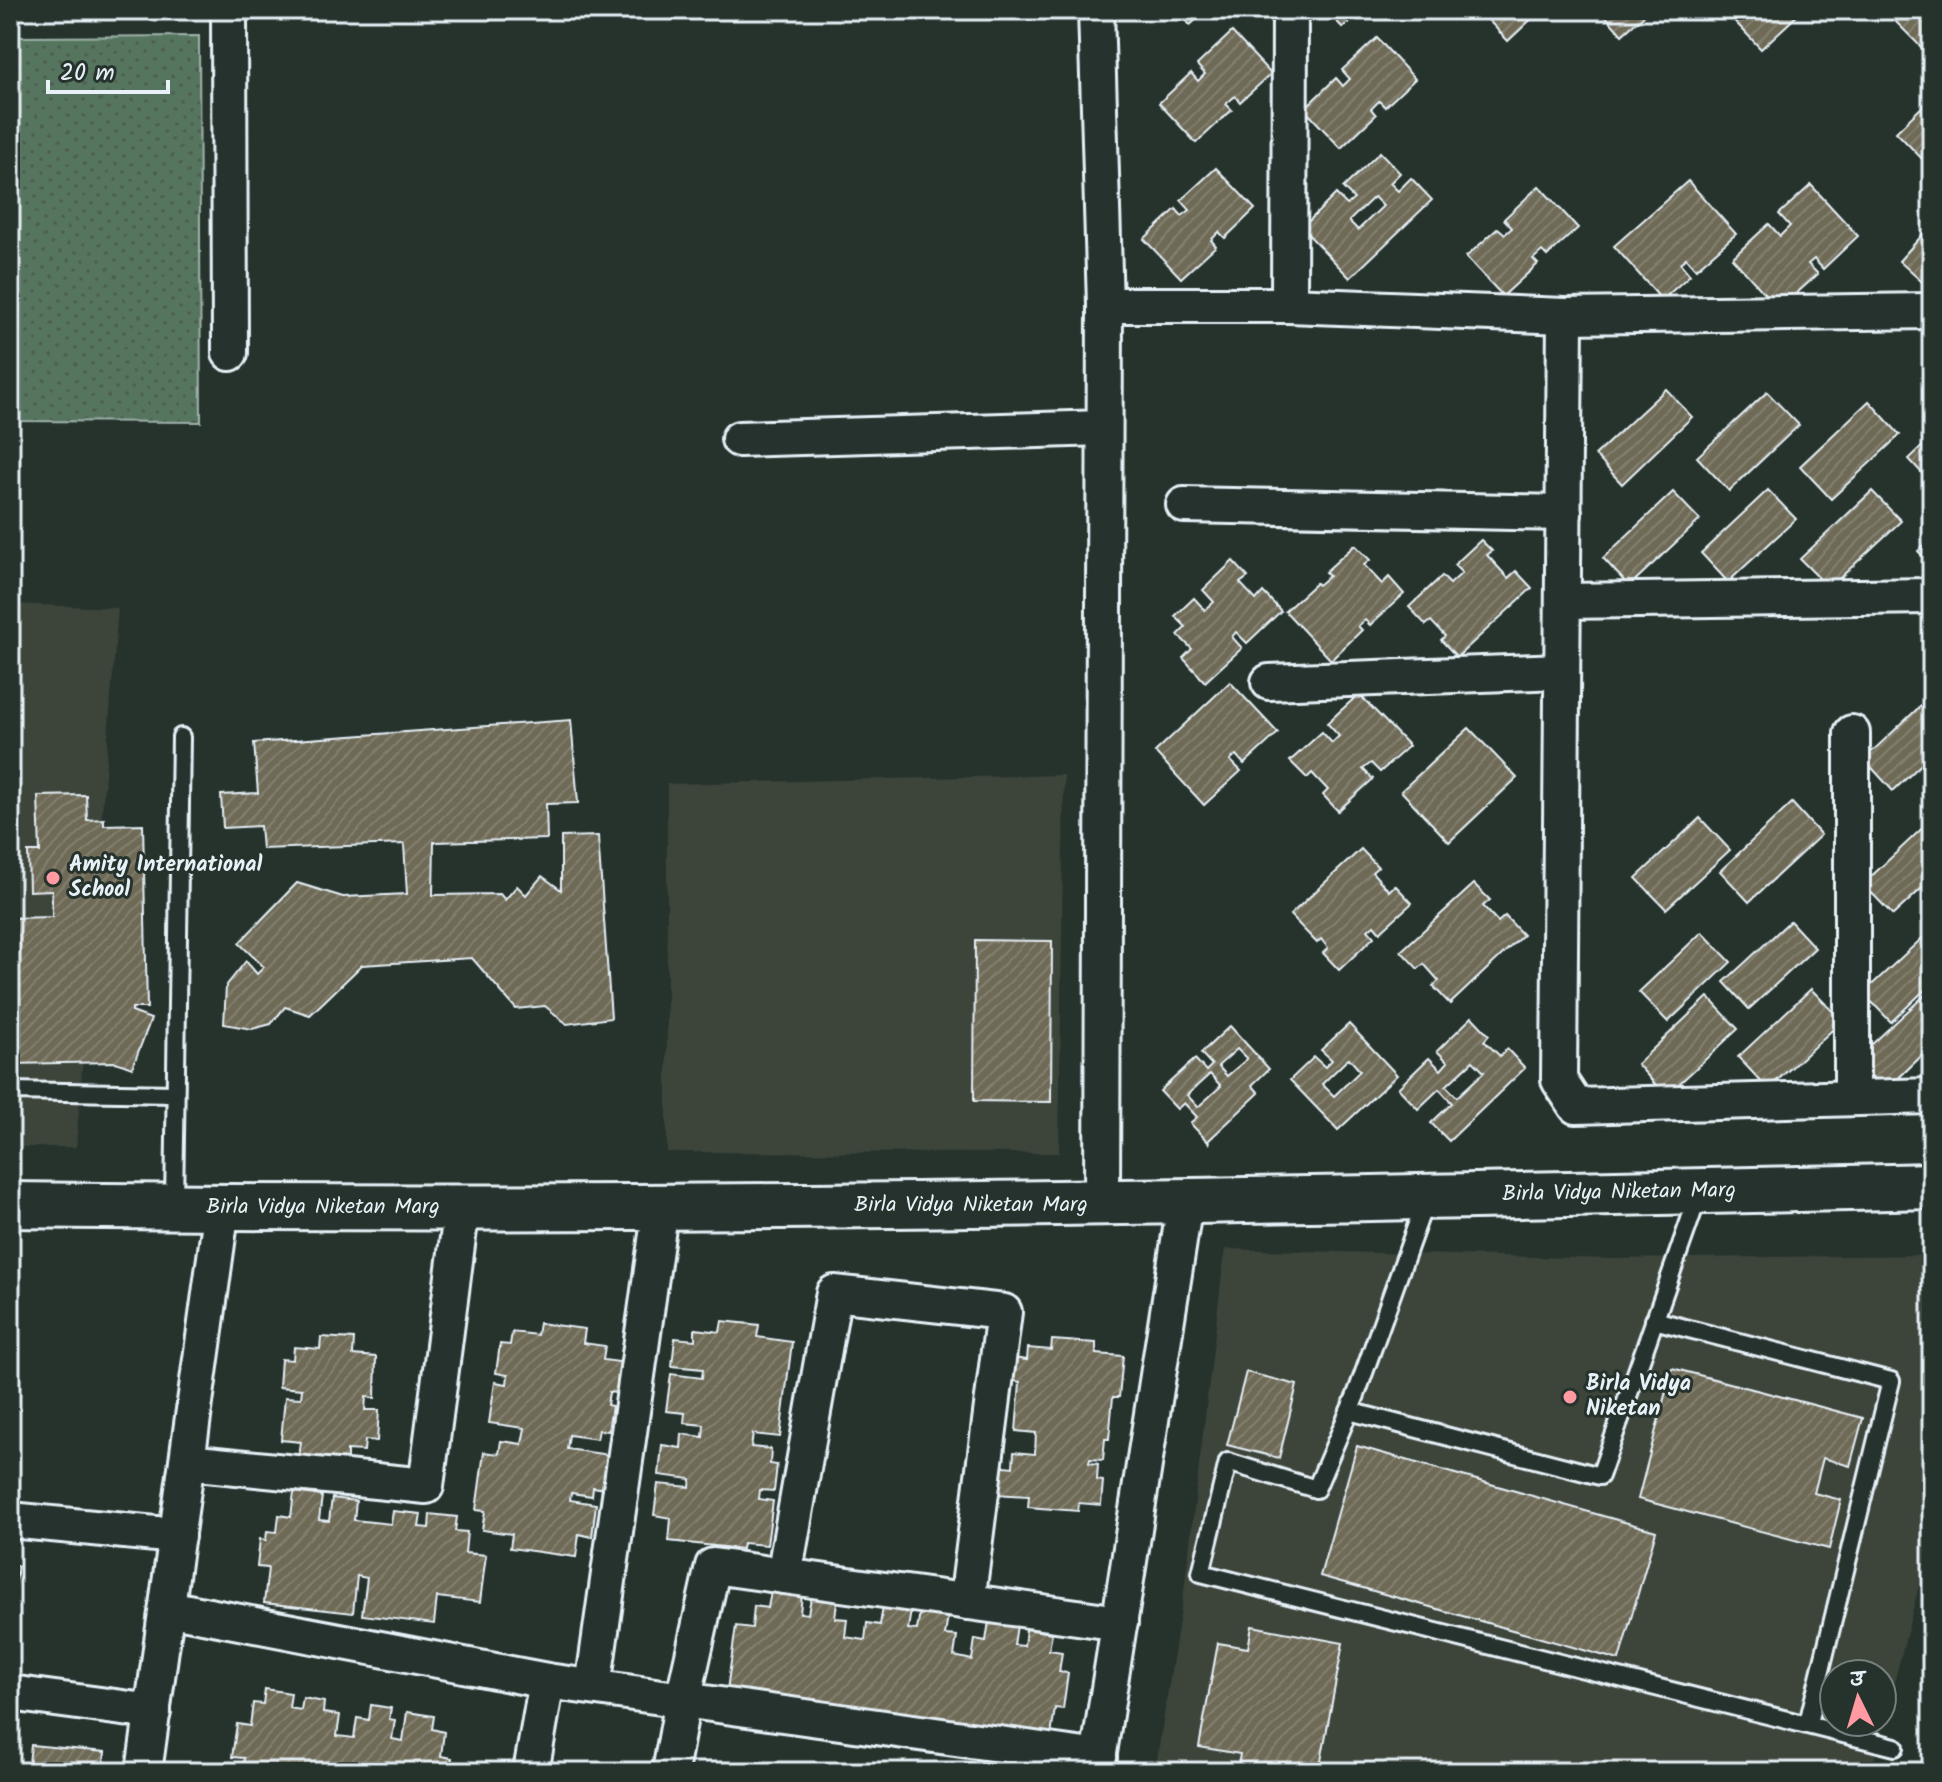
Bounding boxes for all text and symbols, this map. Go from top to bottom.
scale bar [48,44,168,94]
text: 20 m [60,54,115,93]
place label: Amity International School [69,848,263,908]
marker: Amity International School [44,869,62,887]
street label: Birla Vidya Niketan Marg [1502,1173,1736,1213]
street label: Birla Vidya Niketan Marg [854,1188,1088,1223]
street label: Birla Vidya Niketan Marg [206,1190,440,1225]
place label: Birla Vidya Niketan [1586,1367,1691,1427]
marker: Birla Vidya Niketan [1561,1388,1579,1406]
north arrow [1818,1658,1898,1738]
text: उ [1848,1662,1869,1699]

